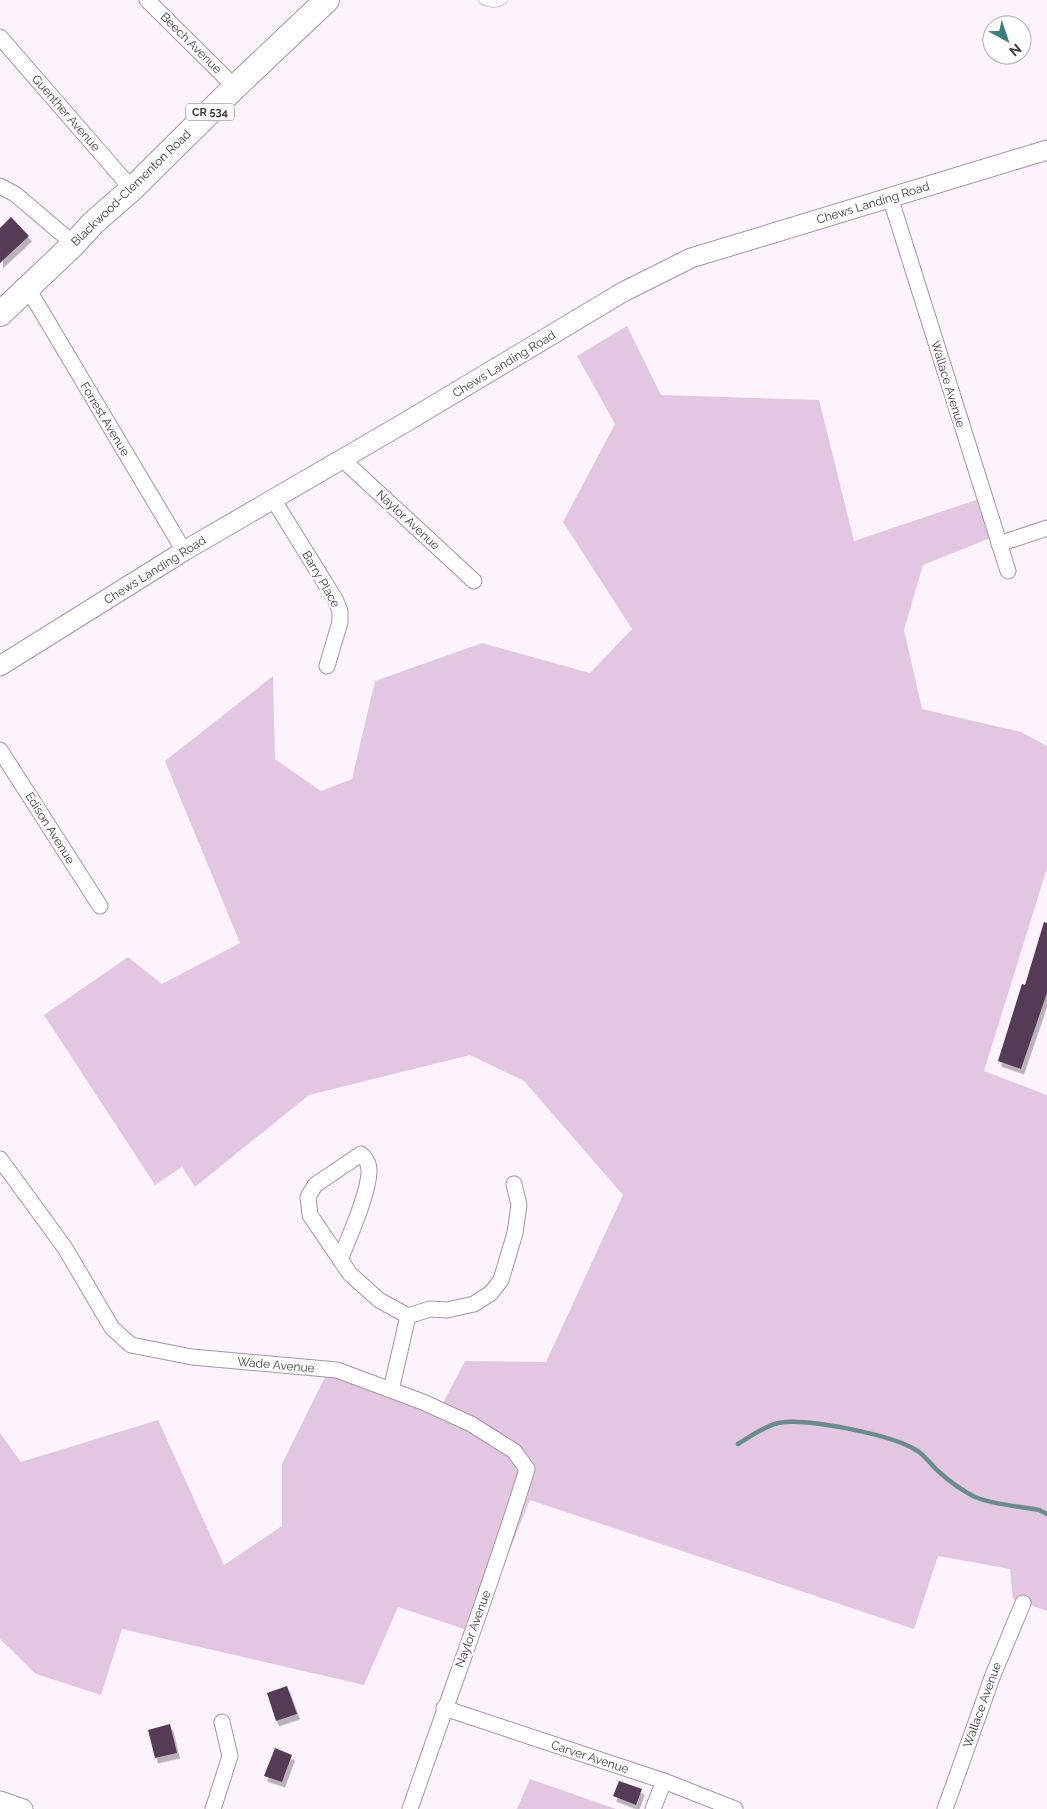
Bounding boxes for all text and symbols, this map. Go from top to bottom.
street label: Beech Avenue [158,10,224,76]
north arrow [982,15,1032,65]
text: N [1006,40,1025,60]
street label: Guenther Avenue [29,72,103,154]
road number: CR 534 [186,104,234,120]
street label: Blackwood-Clementon Road [68,127,194,249]
street label: Chews Landing Road [815,179,931,227]
street label: Chews Landing Road [450,328,558,400]
street label: Wallace Avenue [928,339,968,429]
street label: Forrest Avenue [77,380,133,458]
street label: Naylor Avenue [374,487,442,553]
street label: Chews Landing Road [101,533,209,607]
street label: Barry Place [299,548,343,610]
street label: Edison Avenue [22,790,78,866]
street label: Wade Avenue [237,1355,315,1375]
street label: Naylor Avenue [453,1588,493,1670]
street label: Wallace Avenue [960,1660,1004,1750]
street label: Carver Avenue [549,1738,631,1776]

